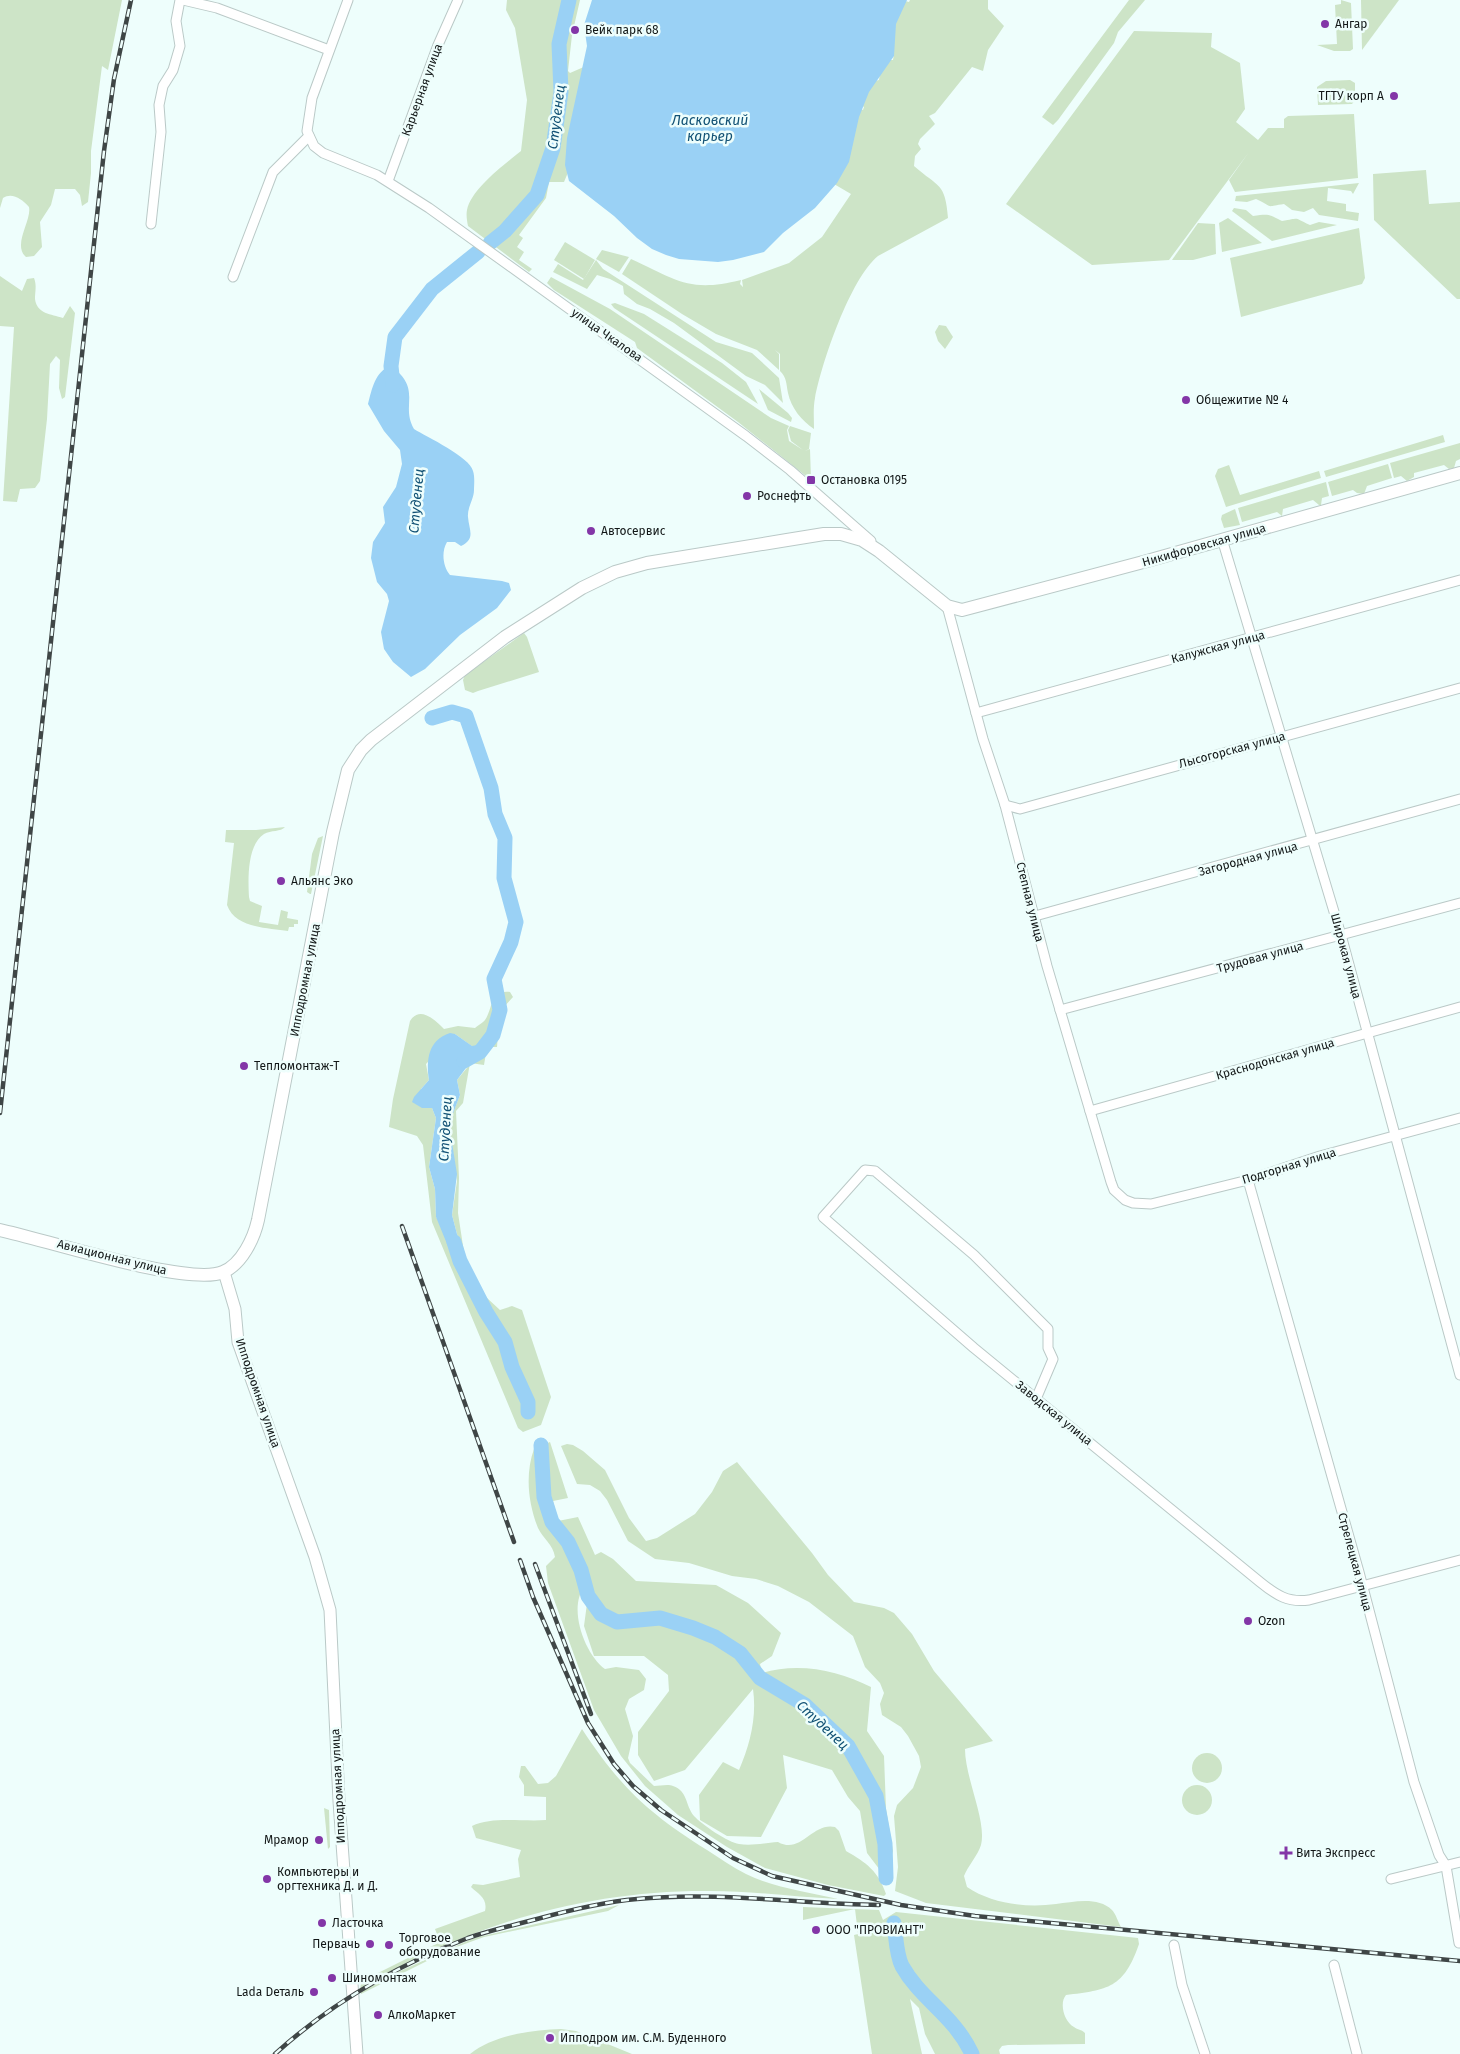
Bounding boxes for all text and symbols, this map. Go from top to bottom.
place label: Ангар [1335,17,1367,31]
marker: Ангар [1319,18,1331,30]
place label: Вейк парк 68 [585,23,659,37]
marker: Вейк парк 68 [569,24,581,36]
street label: Карьерная улица [399,42,445,138]
water label: Студенец [544,84,569,150]
place label: ТГТУ корп А [1318,89,1384,103]
marker: ТГТУ корп А [1388,90,1400,102]
water label: Ласковский карьер [671,112,748,145]
street label: улица Чкалова [569,305,645,365]
place label: Общежитие № 4 [1196,393,1289,407]
marker: Общежитие № 4 [1180,394,1192,406]
water label: Студенец [405,468,428,534]
place label: Остановка 0195 [821,473,907,487]
marker: Остановка 0195 [805,474,817,486]
place label: Роснефть [757,489,811,503]
marker: Роснефть [741,490,753,502]
street label: Никифоровская улица [1141,521,1267,569]
place label: Автосервис [601,524,666,538]
marker: Автосервис [585,525,597,537]
street label: Калужская улица [1170,628,1266,666]
street label: Лысогорская улица [1177,729,1287,771]
street label: Загородная улица [1197,839,1299,879]
street label: Степная улица [1013,861,1047,943]
place label: Альянс Эко [291,874,353,888]
marker: Альянс Эко [275,875,287,887]
street label: Широкая улица [1328,912,1364,1000]
street label: Ипподромная улица [287,922,323,1038]
street label: Трудовая улица [1215,939,1305,975]
street label: Краснодонская улица [1214,1035,1336,1083]
place label: Тепломонтаж-Т [254,1059,340,1073]
marker: Тепломонтаж-Т [238,1060,250,1072]
water label: Студенец [435,1096,456,1162]
street label: Подгорная улица [1240,1145,1338,1187]
street label: Авиационная улица [56,1237,168,1277]
street label: Ипподромная улица [233,1336,283,1450]
street label: Заводская улица [1013,1378,1095,1448]
street label: Стрелецкая улица [1335,1511,1375,1613]
place label: Ozon [1258,1614,1285,1628]
marker: Ozon [1242,1615,1254,1627]
water label: Студенец [793,1697,852,1754]
street label: Ипподромная улица [328,1728,348,1844]
place label: Мрамор [264,1833,309,1847]
marker: Мрамор [313,1834,325,1846]
place label: Вита Экспресс [1296,1846,1376,1860]
marker: Вита Экспресс [1280,1847,1292,1859]
place label: Компьютеры и оргтехника Д. и Д. [277,1865,378,1893]
marker: Компьютеры и оргтехника Д. и Д. [261,1873,273,1885]
place label: Ласточка [332,1916,384,1930]
marker: Ласточка [316,1917,328,1929]
place label: ООО "ПРОВИАНТ" [826,1923,924,1937]
marker: ООО "ПРОВИАНТ" [810,1924,822,1936]
place label: Торговое оборудование [399,1931,481,1959]
place label: Первачь [312,1937,360,1951]
marker: Первачь [364,1938,376,1950]
marker: Торговое оборудование [383,1939,395,1951]
place label: Шиномонтаж [342,1971,417,1985]
marker: Шиномонтаж [326,1972,338,1984]
place label: Lada Dеталь [236,1985,304,1999]
marker: Lada Dеталь [308,1986,320,1998]
place label: АлкоМаркет [388,2008,456,2022]
marker: АлкоМаркет [372,2009,384,2021]
place label: Ипподром им. С.М. Буденного [560,2031,727,2045]
marker: Ипподром им. С.М. Буденного [544,2032,556,2044]

